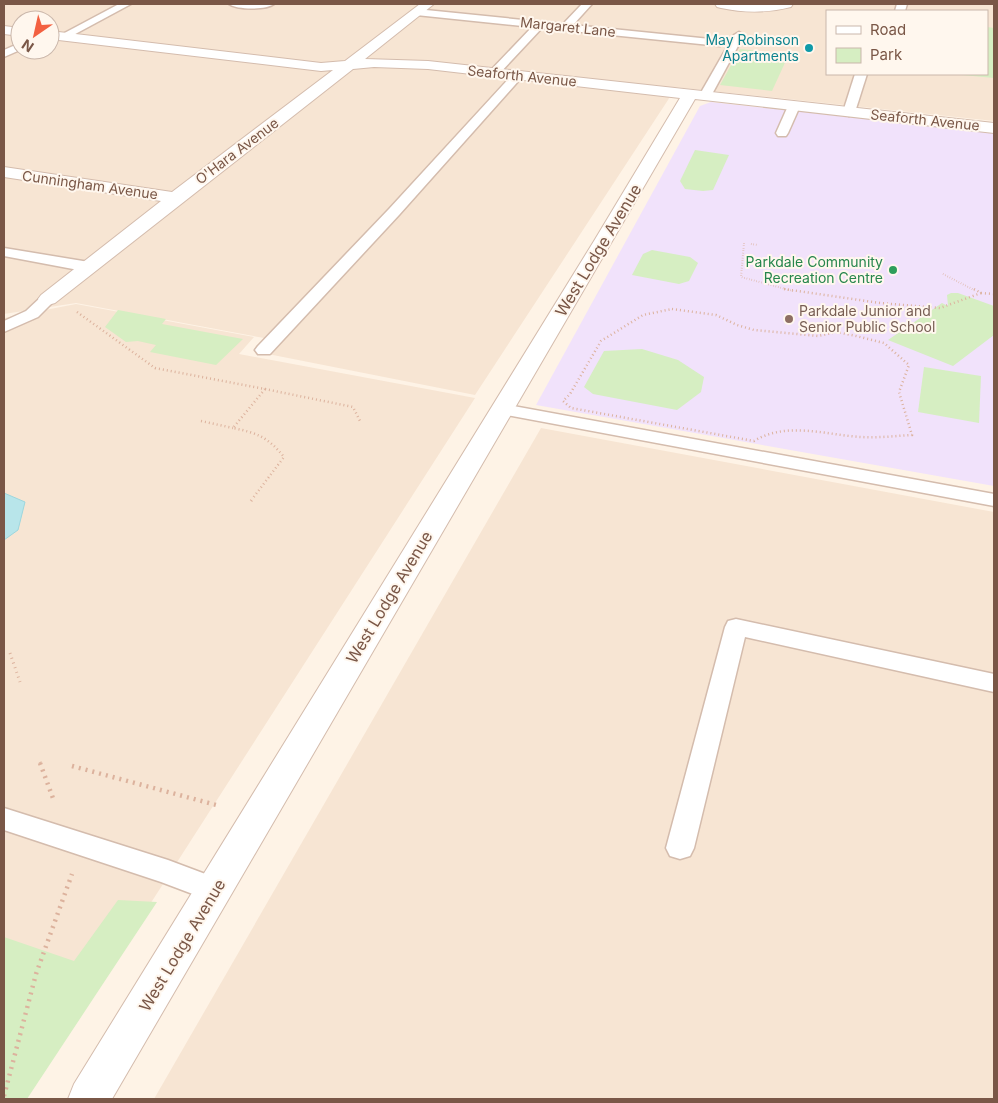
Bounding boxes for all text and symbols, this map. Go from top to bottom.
north arrow [10,10,60,60]
legend [826,10,988,75]
street label: Margaret Lane [519,13,617,40]
text: Road [870,20,906,39]
place label: May Robinson Apartments [705,31,799,64]
text: N [18,36,37,56]
marker: May Robinson Apartments [803,42,815,54]
text: Park [870,45,903,64]
street label: Seaforth Avenue [467,61,578,90]
street label: Seaforth Avenue [870,105,981,134]
street label: O'Hara Avenue [192,114,282,187]
street label: Cunningham Avenue [21,167,159,202]
street label: West Lodge Avenue [551,180,645,320]
place label: Parkdale Community Recreation Centre [746,253,883,286]
marker: Parkdale Community Recreation Centre [887,264,899,276]
place label: Parkdale Junior and Senior Public School [799,302,935,335]
marker: Parkdale Junior and Senior Public School [783,313,795,325]
street label: West Lodge Avenue [342,527,436,667]
street label: West Lodge Avenue [135,875,229,1015]

